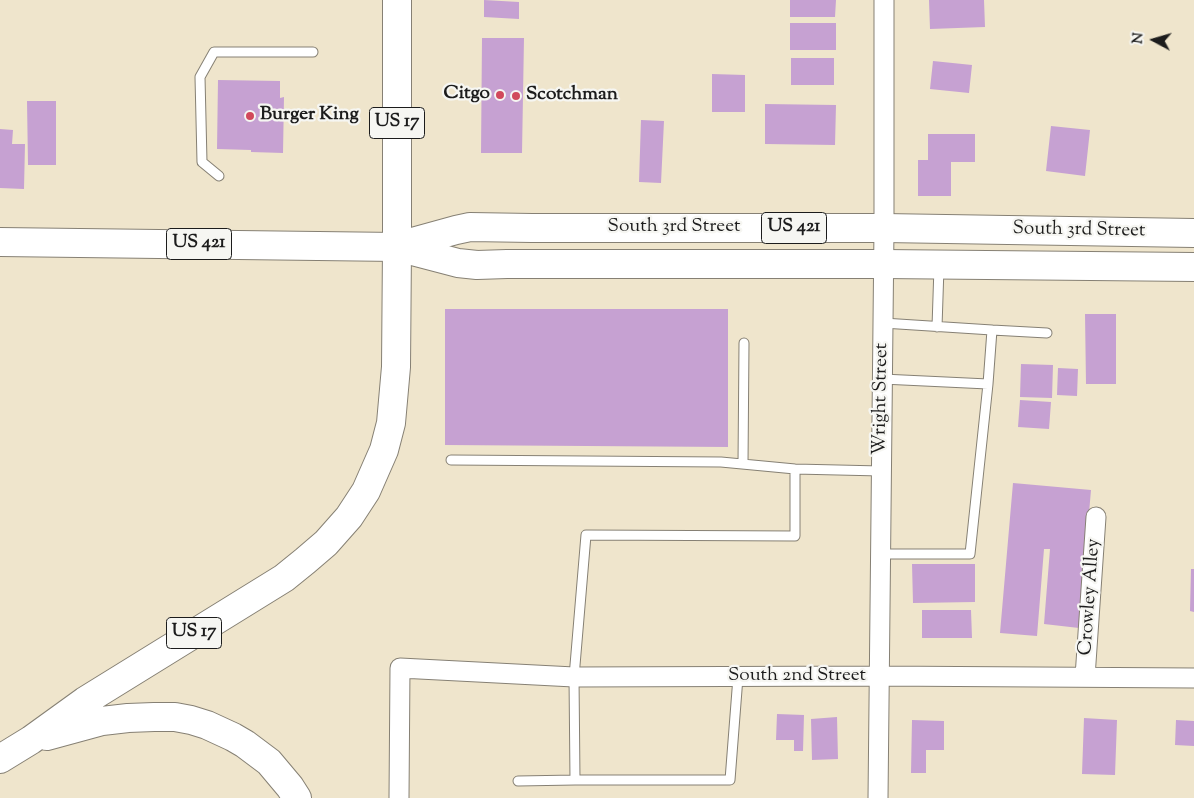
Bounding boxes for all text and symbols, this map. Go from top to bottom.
north arrow [1129,15,1179,65]
text: N [1129,32,1150,45]
place label: Citgo [444,84,490,106]
place label: Scotchman [526,85,618,107]
marker: Citgo [494,89,506,101]
marker: Scotchman [510,90,522,102]
place label: Burger King [260,105,359,127]
road number: US 17 [370,108,424,138]
marker: Burger King [244,110,256,122]
road number: US 421 [762,212,826,244]
street label: South 3rd Street [608,217,740,239]
street label: South 3rd Street [1012,218,1146,244]
road number: US 421 [166,228,232,260]
street label: Wright Street [870,343,894,455]
street label: Crowley Alley [1076,538,1106,656]
road number: US 17 [166,618,222,648]
street label: South 2nd Street [728,666,866,688]

